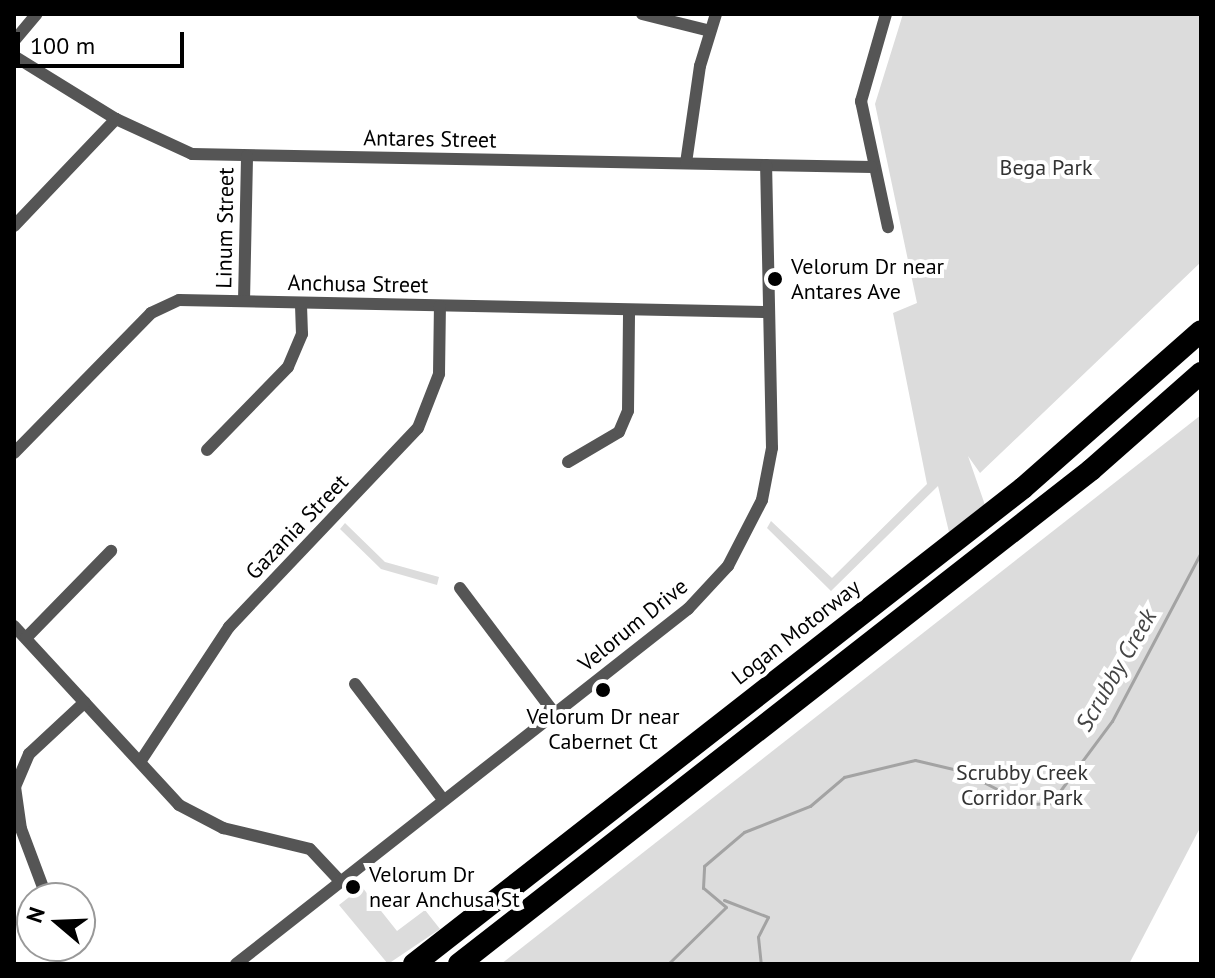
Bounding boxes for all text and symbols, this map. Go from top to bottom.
scale bar [20,16,188,66]
text: 100 m [30,30,95,61]
street label: Antares Street [363,125,497,153]
park label: Bega Park [1000,155,1092,181]
street label: Linum Street [211,167,239,289]
place label: Velorum Dr near Antares Ave [791,253,944,304]
street label: Anchusa Street [287,270,429,298]
marker: Velorum Dr near Antares Ave [766,270,784,288]
street label: Gazania Street [240,469,354,585]
street label: Velorum Drive [573,573,693,677]
street label: Logan Motorway [727,574,865,690]
water label: Scrubby Creek [1069,603,1163,737]
marker: Velorum Dr near Cabernet Ct [594,681,612,699]
place label: Velorum Dr near Cabernet Ct [526,703,680,754]
park label: Scrubby Creek Corridor Park [956,759,1088,810]
place label: Velorum Dr near Anchusa St [369,861,520,912]
marker: Velorum Dr near Anchusa St [344,878,362,896]
north arrow [16,882,96,962]
text: N [20,903,51,926]

